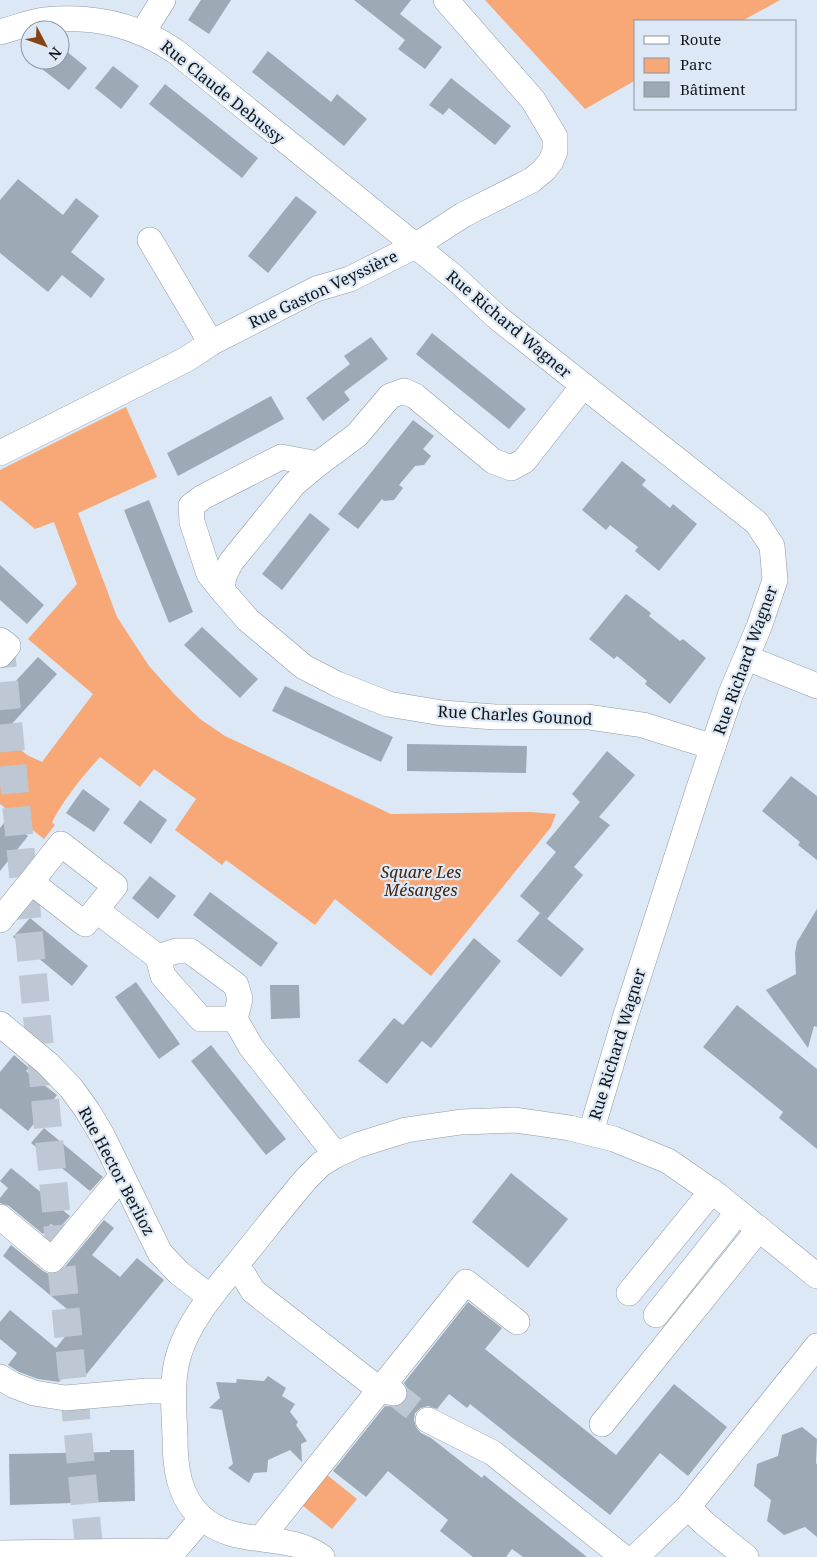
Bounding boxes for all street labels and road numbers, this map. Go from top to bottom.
street label: Rue Claude Debussy [156,35,290,149]
street label: Rue Gaston Veyssière [245,245,401,333]
street label: Rue Richard Wagner [442,265,577,383]
street label: Rue Richard Wagner [708,582,782,738]
street label: Rue Charles Gounod [437,700,593,730]
street label: Rue Richard Wagner [583,965,651,1122]
street label: Rue Hector Berlioz [74,1103,160,1239]

